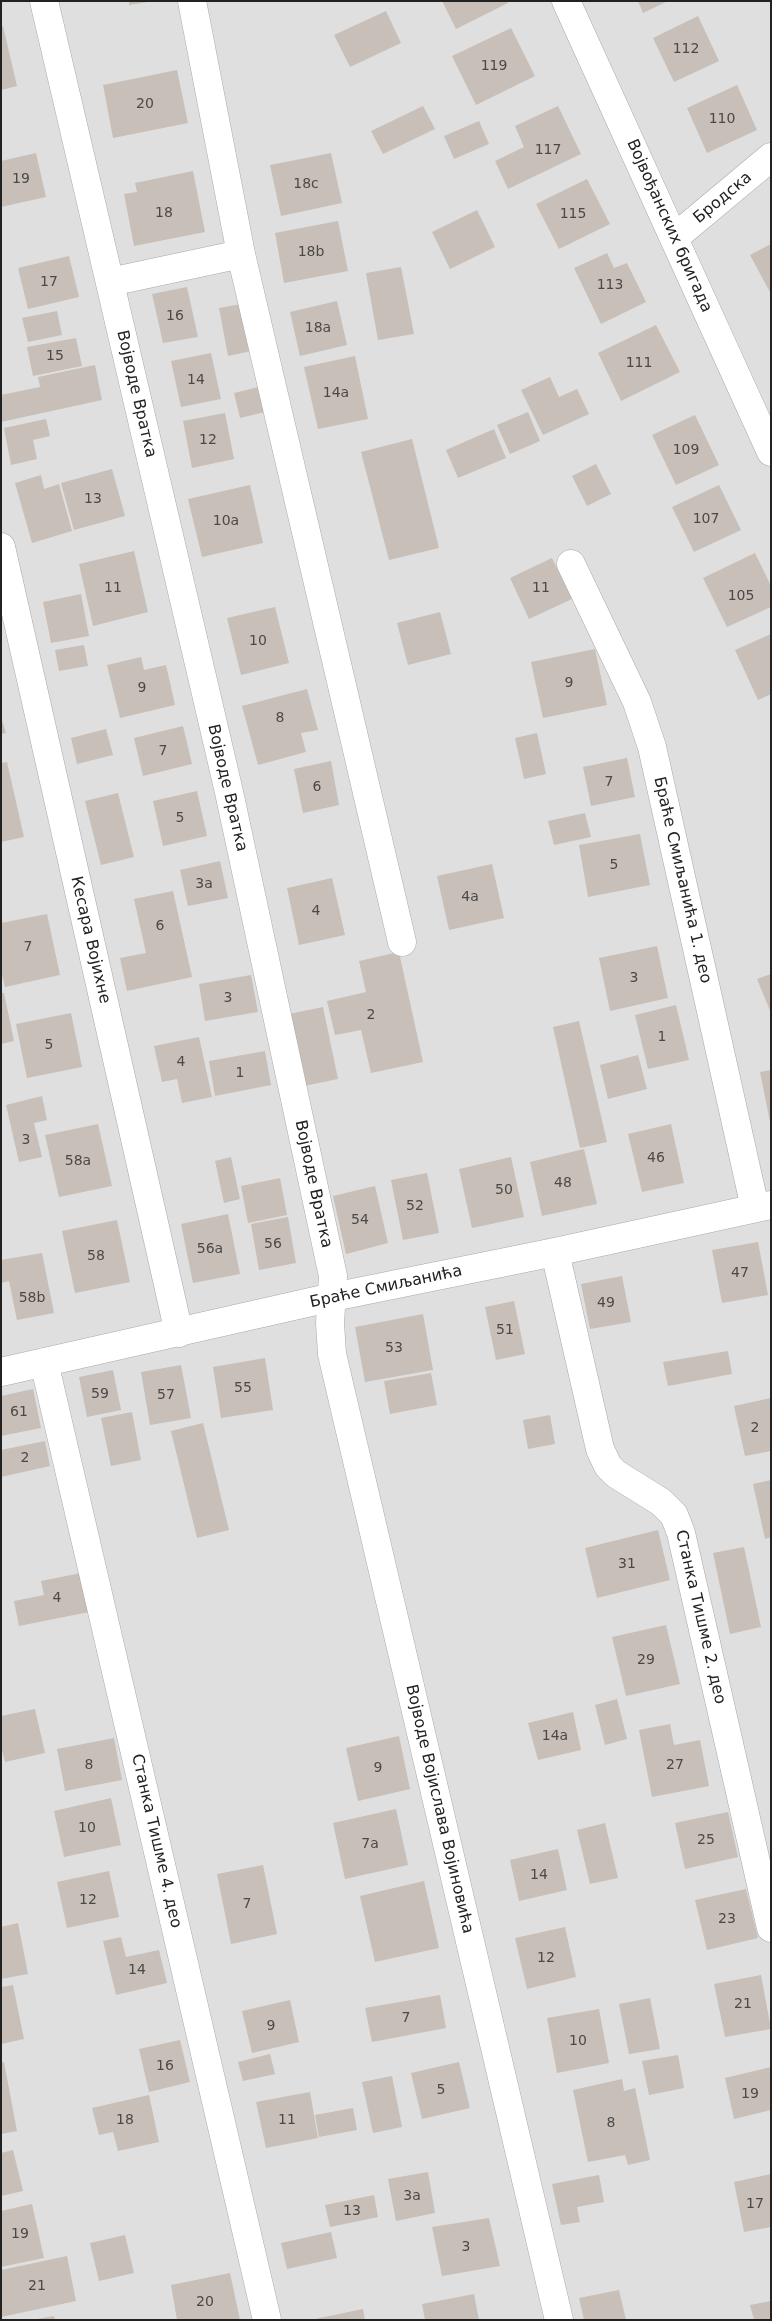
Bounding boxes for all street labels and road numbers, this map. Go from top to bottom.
street label: Војвођанских бригада [622,136,716,316]
street label: Бродска [690,168,756,228]
street label: Војводе Вратка [112,328,160,460]
street label: Војводе Вратка [203,722,251,854]
street label: Браће Смиљанића 1. део [649,775,715,985]
street label: Кесара Војихне [66,874,114,1006]
street label: Војводе Вратка [290,1118,336,1250]
street label: Браће Смиљанића [308,1261,464,1313]
street label: Станка Тишме 2. део [671,1528,729,1706]
street label: Војводе Војислава Војиновића [401,1683,477,1935]
street label: Станка Тишме 4. део [127,1752,185,1930]

